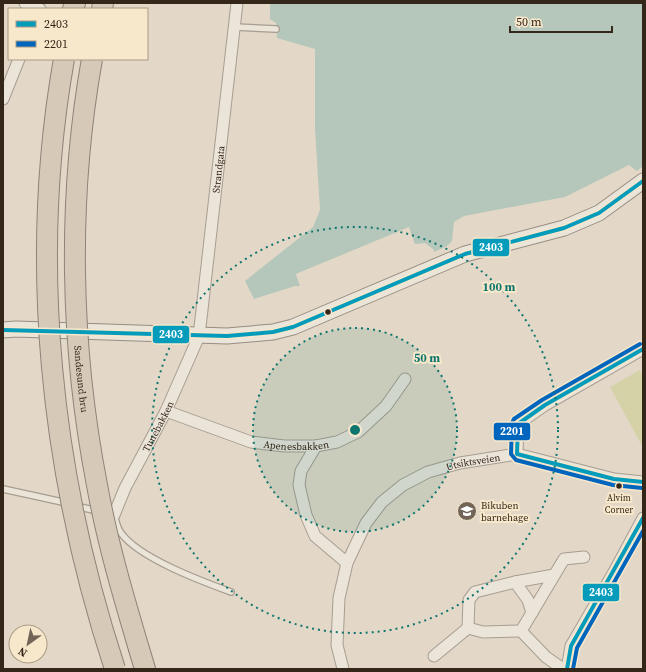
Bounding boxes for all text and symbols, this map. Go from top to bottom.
legend [8,8,148,60]
scale bar [510,8,612,34]
text: 50 m [516,14,542,30]
text: 2403 [44,16,68,32]
text: 2201 [44,36,68,52]
street label: Strandgata [209,144,228,194]
line badge: 2403 [472,238,510,257]
text: 2403 [479,240,503,255]
text: 100 m [483,279,516,295]
unlabelled marker [323,307,333,317]
line badge: 2403 [152,325,190,344]
text: 2403 [159,327,183,342]
street label: Sandesund bru [71,345,91,413]
text: 50 m [414,350,440,366]
street label: Tunebakken [139,399,177,454]
line badge: 2201 [493,422,531,441]
centre of rings [348,423,362,437]
text: 2201 [500,424,524,439]
street label: Apenesbakken [263,438,330,453]
street label: Utsiktsveien [445,451,501,474]
marker: Alvim Corner [614,481,624,491]
place label: Alvim Corner [605,492,633,516]
place label: Bikuben barnehage [481,499,528,524]
school or university icon: Bikuben barnehage [456,500,478,522]
line badge: 2403 [582,583,620,602]
text: 2403 [589,585,613,600]
north arrow [8,624,48,664]
text: N [15,643,30,660]

